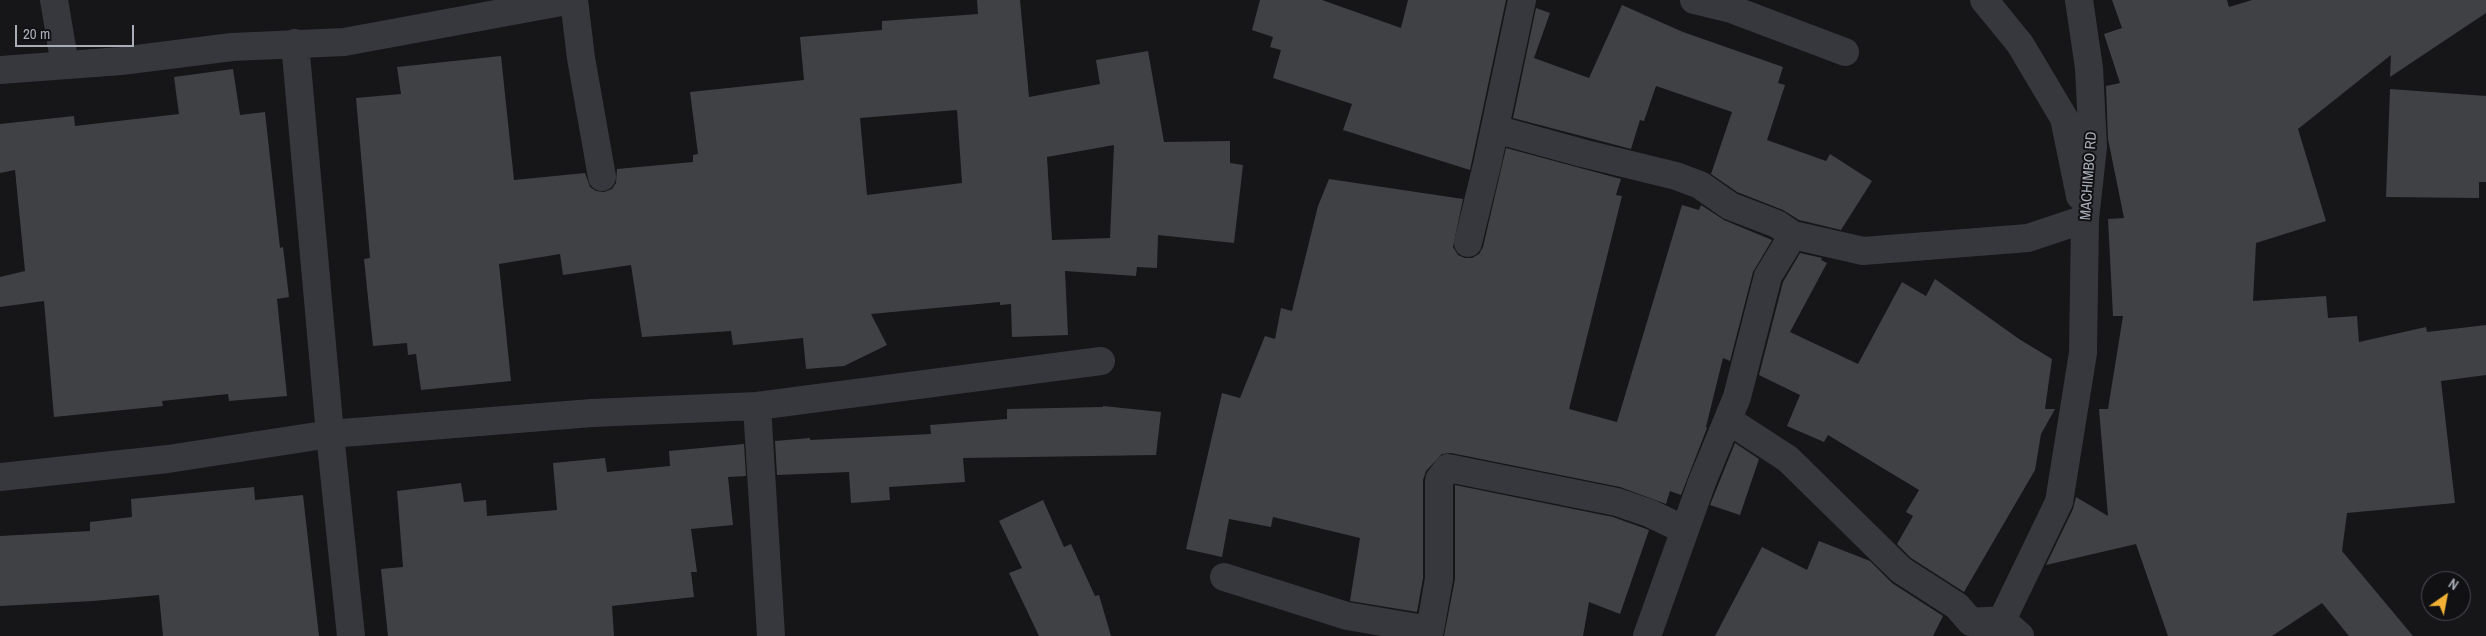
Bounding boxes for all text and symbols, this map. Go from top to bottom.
scale bar [18,15,136,47]
text: 20 m [23,23,50,44]
street label: MACHIMBO RD [2077,131,2101,221]
north arrow [2421,571,2471,621]
text: N [2445,574,2462,594]

